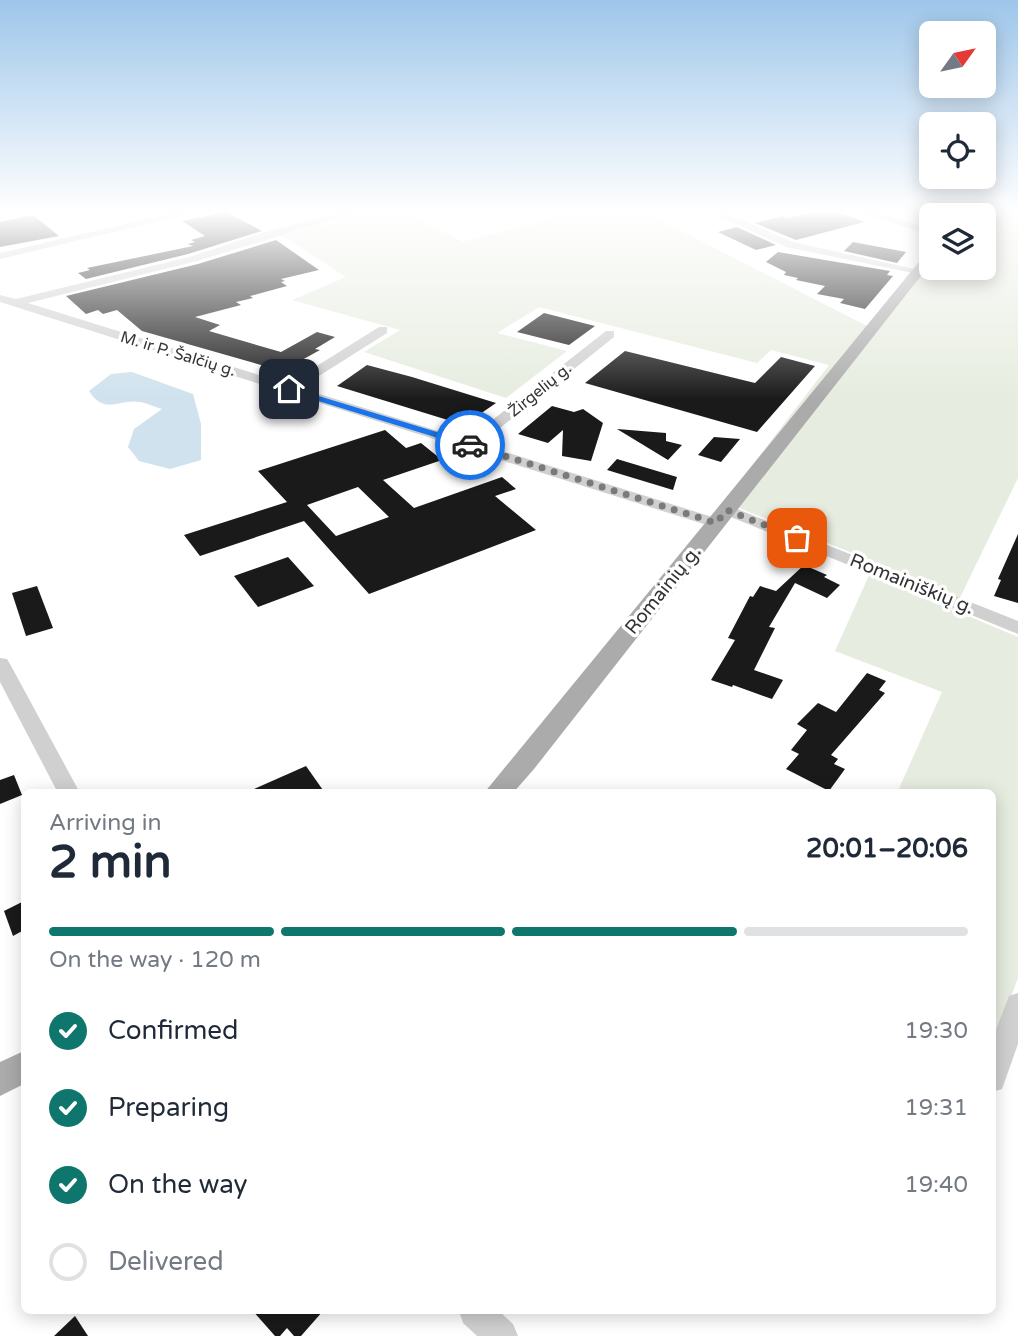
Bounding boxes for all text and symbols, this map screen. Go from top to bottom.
north arrow [919,21,996,98]
map controls [919,21,996,280]
button: locate [919,112,996,189]
button: layers [919,203,996,280]
street label: M. ir P. Šalčių g. [118,327,238,381]
pin [259,359,319,419]
street label: Žirgelių g. [504,359,576,421]
icon: home [270,370,308,408]
courier [435,410,505,480]
icon: car [451,426,489,464]
pin [767,508,827,568]
icon: bag [778,519,816,557]
street label: Romainių g. [621,541,705,639]
street label: Romainiškių g. [847,549,977,619]
text: Arriving in [49,809,162,837]
text: 20:01–20:06 [806,833,968,864]
text: 2 min [49,835,172,890]
text: On the way · 120 m [49,946,261,974]
icon: check [49,1012,87,1050]
text: Confirmed [108,1015,238,1046]
text: 19:30 [904,1017,968,1045]
icon: check [49,1089,87,1127]
text: Preparing [108,1092,229,1123]
text: 19:31 [904,1094,968,1122]
icon: check [49,1166,87,1204]
text: On the way [108,1169,248,1200]
text: 19:40 [904,1171,968,1199]
text: Delivered [108,1246,224,1277]

